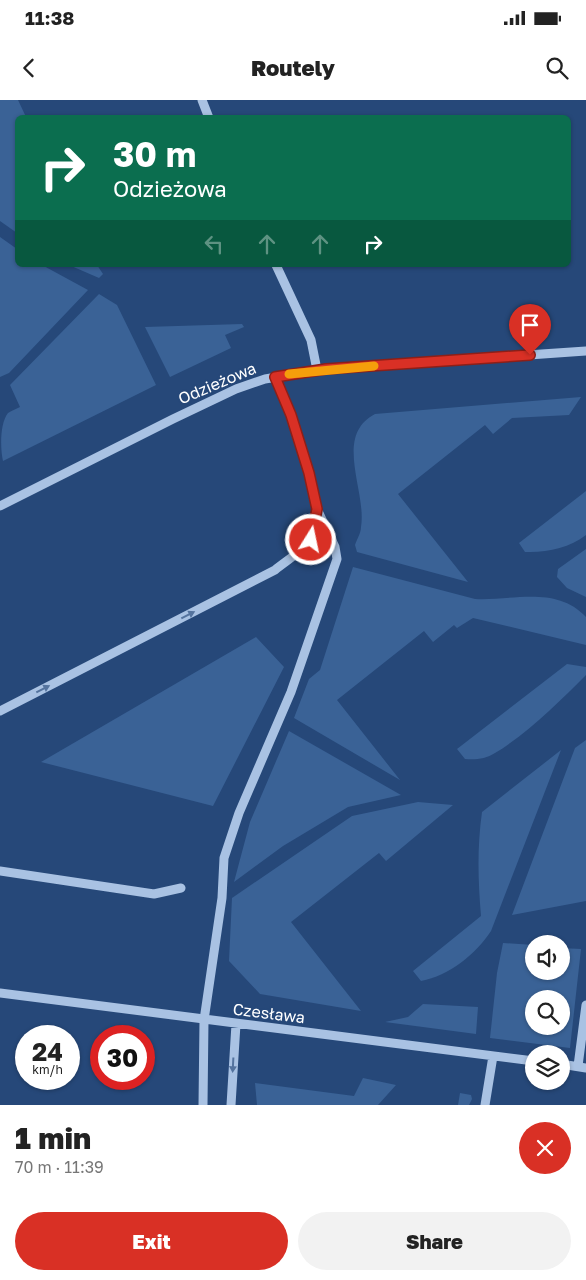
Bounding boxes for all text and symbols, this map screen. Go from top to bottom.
text: 11:38 [25,6,74,29]
icon: back [15,54,43,82]
text: Routely [251,54,335,81]
icon: search [543,54,571,82]
text: 30 m [113,133,196,175]
icon: right [30,135,95,200]
text: Odzieżowa [113,175,227,202]
icon: left [200,230,228,258]
icon: ahead [253,230,281,258]
icon: ahead [306,230,334,258]
icon: right [359,230,387,258]
pin [509,304,551,355]
icon: arrive [516,311,544,339]
street label: Odzieżowa [175,358,259,408]
position arrow [284,513,336,565]
one-way arrow [181,611,195,619]
one-way arrow [36,685,51,693]
map controls [525,935,570,1090]
button: sound [525,935,570,980]
button: search [525,990,570,1035]
street label: Czesława [232,999,306,1027]
speed limit sign: 30 [90,1025,155,1090]
text: 24 [32,1036,63,1067]
button: layers [525,1045,570,1090]
one-way arrow [229,1057,237,1073]
text: km/h [32,1062,63,1077]
text: 1 min [15,1120,91,1156]
button: close [519,1122,571,1174]
text: 70 m · 11:39 [15,1157,104,1177]
button: Exit [15,1212,288,1270]
button: Share [298,1212,571,1270]

